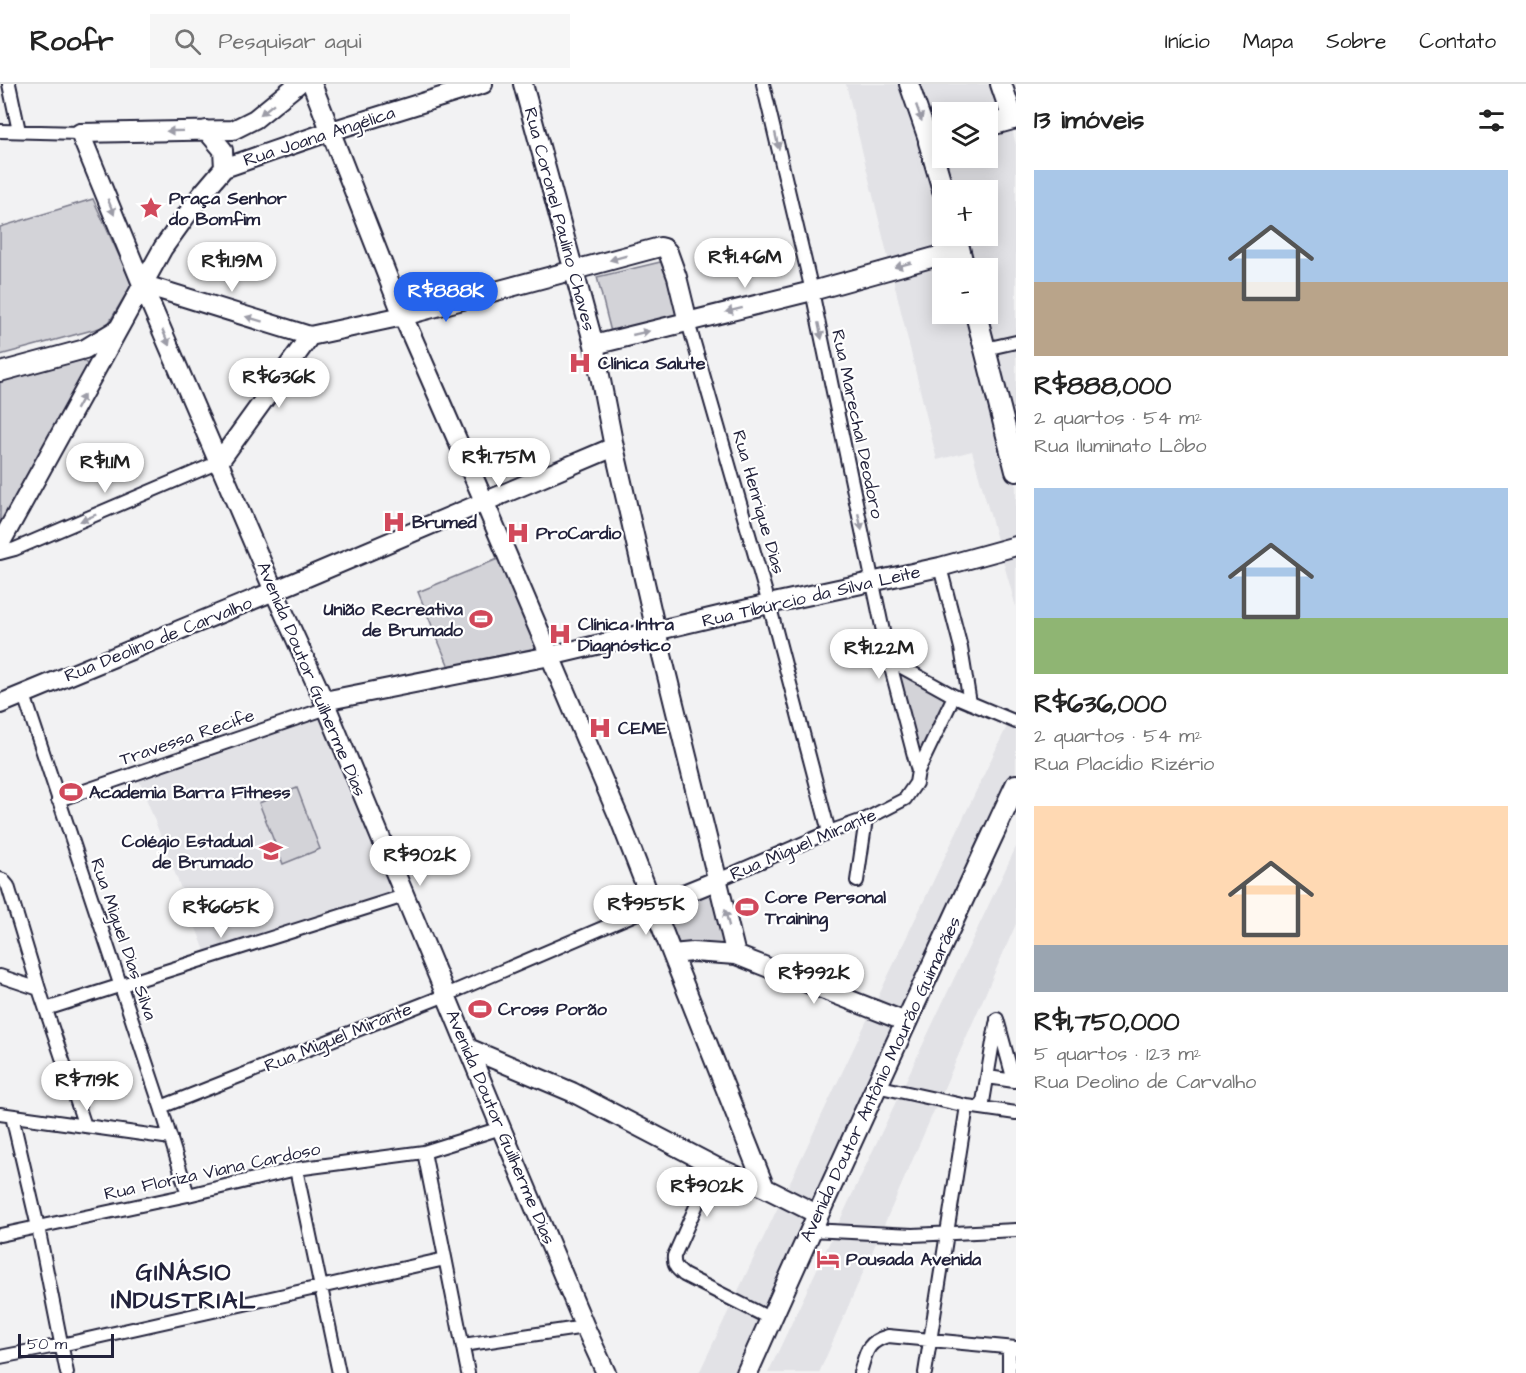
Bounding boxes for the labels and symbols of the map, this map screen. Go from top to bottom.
street label: Rua Joana Angélica [240,100,399,174]
one-way arrow [259,102,275,115]
one-way arrow [915,104,925,122]
street label: Rua Coronel Paulino Chaves [518,105,601,334]
one-way arrow [165,126,184,136]
one-way arrow [772,132,782,150]
place label: Praça Senhor do Bomfim [168,186,287,232]
place icon: Praça Senhor do Bomfim [138,195,164,221]
one-way arrow [106,198,116,216]
pin: R$1.46M [690,238,800,289]
pin: R$1.19M [177,242,287,293]
one-way arrow [609,254,627,263]
one-way arrow [894,261,912,270]
pin: R$888K [397,272,495,323]
one-way arrow [725,306,743,315]
one-way arrow [245,314,263,323]
one-way arrow [816,322,825,341]
street label: Rua Marechal Deodoro [825,327,890,521]
one-way arrow [632,328,650,338]
one-way arrow [161,329,171,347]
hospital icon: Clínica Salute [567,350,593,376]
place label: Clínica Salute [598,351,706,376]
pin: R$636K [230,358,328,409]
one-way arrow [74,393,84,410]
street label: Rua Henrique Dias [726,427,791,577]
pin: R$1.75M [444,438,554,489]
pin: R$1.1M [56,443,154,494]
hospital icon: Brumed [381,509,407,535]
place label: Brumed [412,510,478,535]
one-way arrow [79,513,97,523]
one-way arrow [856,513,865,532]
hospital icon: ProCardio [505,520,531,546]
place label: ProCardio [536,521,622,546]
street label: Avenida Doutor Guilherme Dias [251,558,372,800]
street label: Rua Tibúrcio da Silva Leite [700,559,923,634]
street label: Rua Deolino de Carvalho [61,590,256,689]
place label: União Recreativa de Brumado [323,597,464,643]
sports icon: União Recreativa de Brumado [468,606,494,632]
place label: Clínica Intra Diagnóstico [578,612,675,659]
hospital icon: Clínica Intra Diagnóstico [547,621,573,647]
pin: R$1.22M [824,629,934,680]
street label: Travessa Recife [116,703,258,772]
hospital icon: CEME [587,715,613,741]
place label: CEME [618,716,667,741]
sports icon: Academia Barra Fitness [58,779,84,805]
place label: Academia Barra Fitness [89,780,291,805]
street label: Rua Miguel Mirante [726,802,881,888]
place label: Colégio Estadual de Brumado [122,829,254,875]
pin: R$902K [371,836,469,887]
school or university icon: Colégio Estadual de Brumado [258,838,284,864]
street label: Rua Miguel Dias Silva [83,855,163,1024]
pin: R$955K [597,885,695,936]
place label: Core Personal Training [764,885,886,932]
pin: R$665K [172,888,270,939]
sports icon: Core Personal Training [734,894,760,920]
one-way arrow [721,908,731,927]
street label: Avenida Doutor Antônio Mourão Guimarães [794,912,967,1246]
pin: R$992K [765,954,863,1005]
street label: Rua Miguel Mirante [261,996,416,1079]
sports icon: Cross Porão [467,996,493,1022]
place label: Cross Porão [498,997,608,1022]
street label: Avenida Doutor Guilherme Dias [440,1006,561,1248]
pin: R$719K [38,1061,136,1112]
street label: Rua Floriza Viana Cardoso [102,1136,323,1207]
pin: R$902K [658,1167,756,1218]
hotel icon: Pousada Avenida [815,1246,841,1272]
place label: Pousada Avenida [846,1247,982,1272]
district label: GINÁSIO INDUSTRIAL [111,1256,257,1318]
scale bar [18,1331,114,1358]

